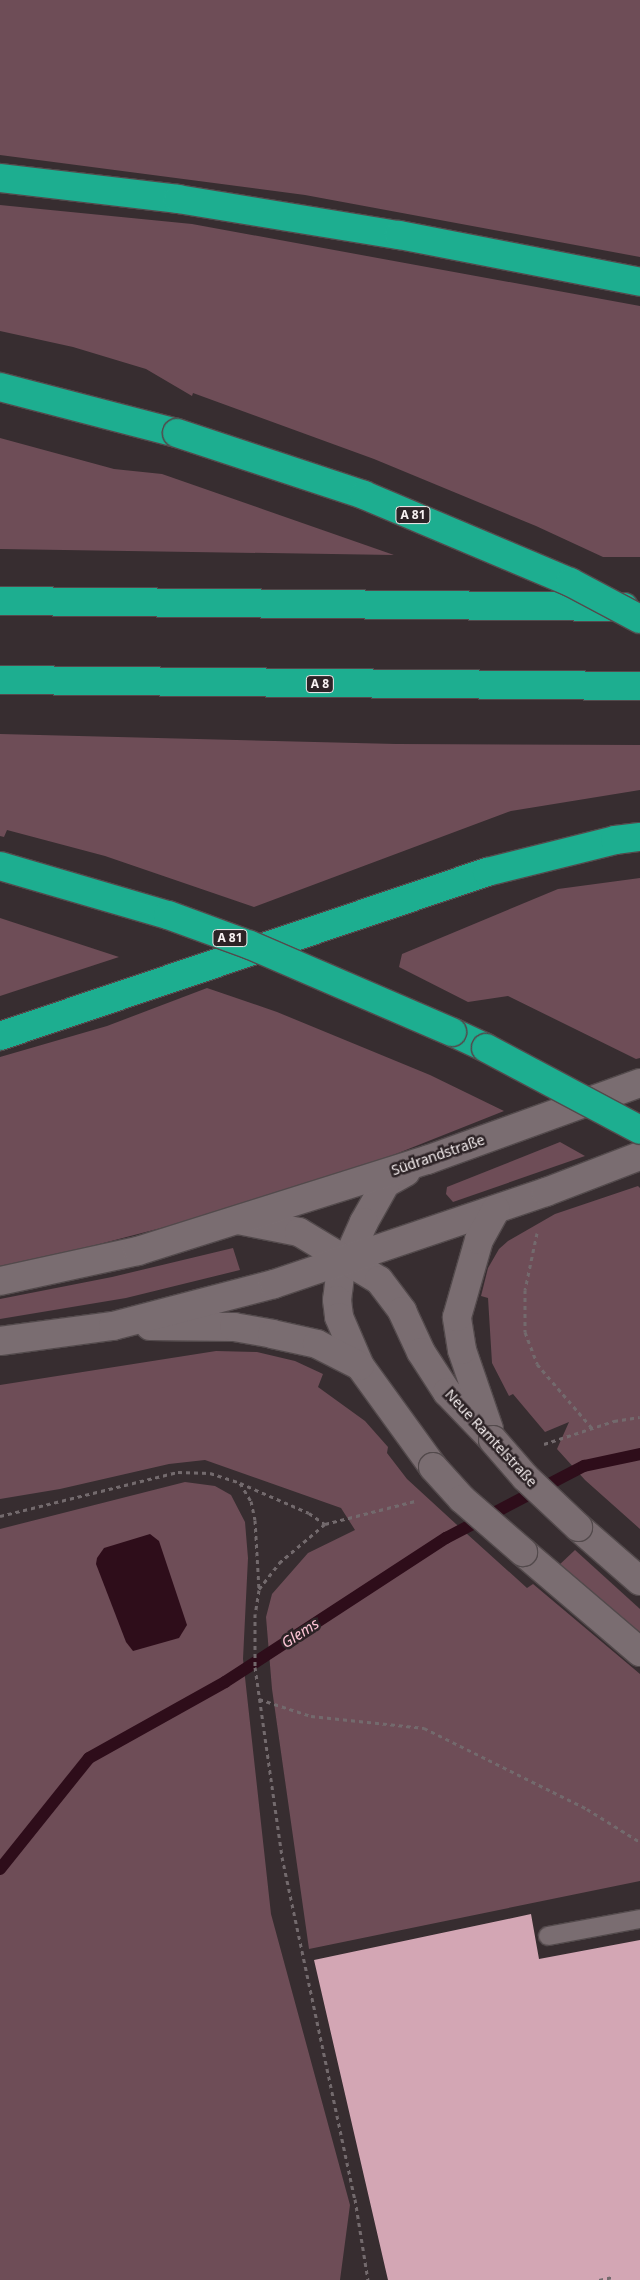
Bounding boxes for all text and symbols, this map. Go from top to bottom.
road number: A 81 [394,506,432,524]
road number: A 8 [305,674,335,694]
road number: A 81 [211,928,249,948]
street label: Südrandstraße [389,1131,487,1179]
street label: Neue Ramtelstraße [442,1386,540,1490]
water label: Glems [278,1614,322,1652]

